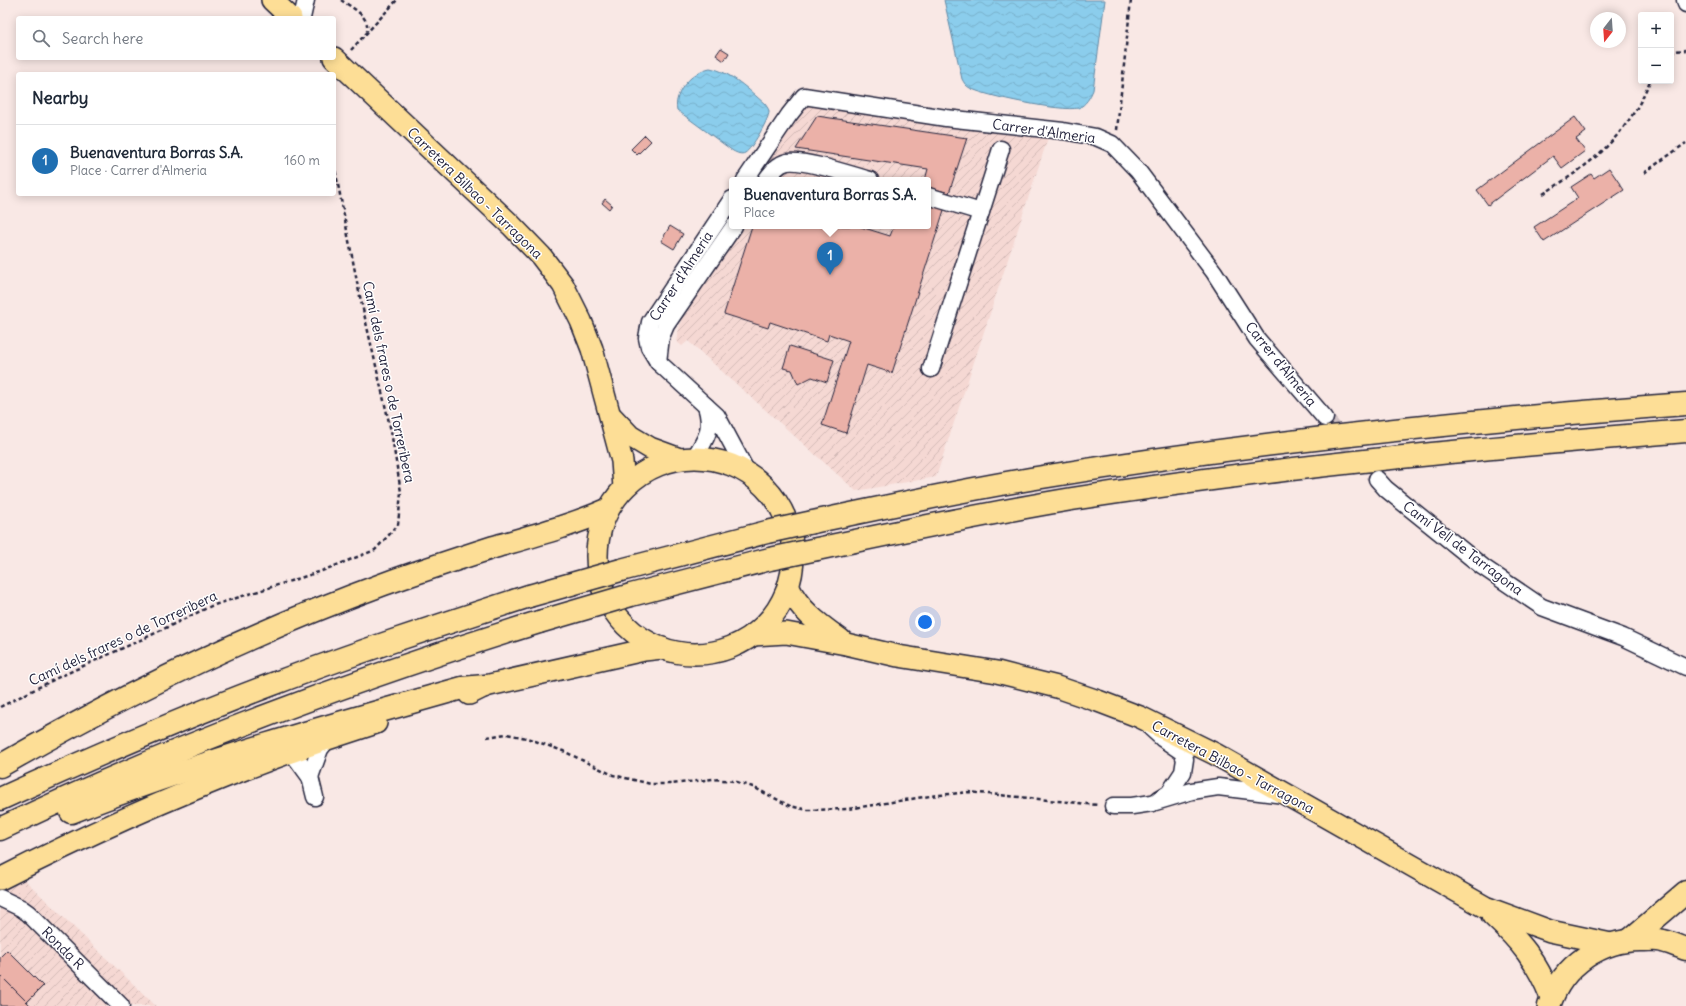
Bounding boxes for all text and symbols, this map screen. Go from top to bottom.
north arrow [1590,12,1626,48]
map controls [1638,12,1674,84]
button: + [1638,12,1674,48]
search box [16,16,336,60]
icon: search [30,27,52,49]
text: Search here [62,29,143,48]
button: − [1638,48,1674,84]
text: Nearby [32,87,88,109]
street label: Carrer d'Almeria [991,115,1097,147]
street label: Carretera Bilbao - Tarragona [403,123,547,263]
text: Buenaventura Borras S.A. [70,143,243,162]
text: 1 [42,152,48,169]
text: 160 m [284,152,320,169]
text: Place · Carrer d'Almeria [70,162,207,179]
popup [729,177,931,229]
text: Buenaventura Borras S.A. [743,185,917,204]
text: Place [743,204,775,221]
street label: Carrer d'Almeria [645,228,717,324]
pin: 1 [817,242,843,275]
street label: Camí dels frares o de Torreribera [359,279,419,485]
street label: Carrer d'Almeria [1241,318,1321,410]
street label: Camí Vell de Tarragona [1399,497,1527,599]
street label: Camí dels frares o de Torreribera [26,586,220,690]
your location [915,612,935,632]
street label: Carretera Bilbao - Tarragona [1149,716,1317,818]
street label: Ronda R [38,923,88,973]

